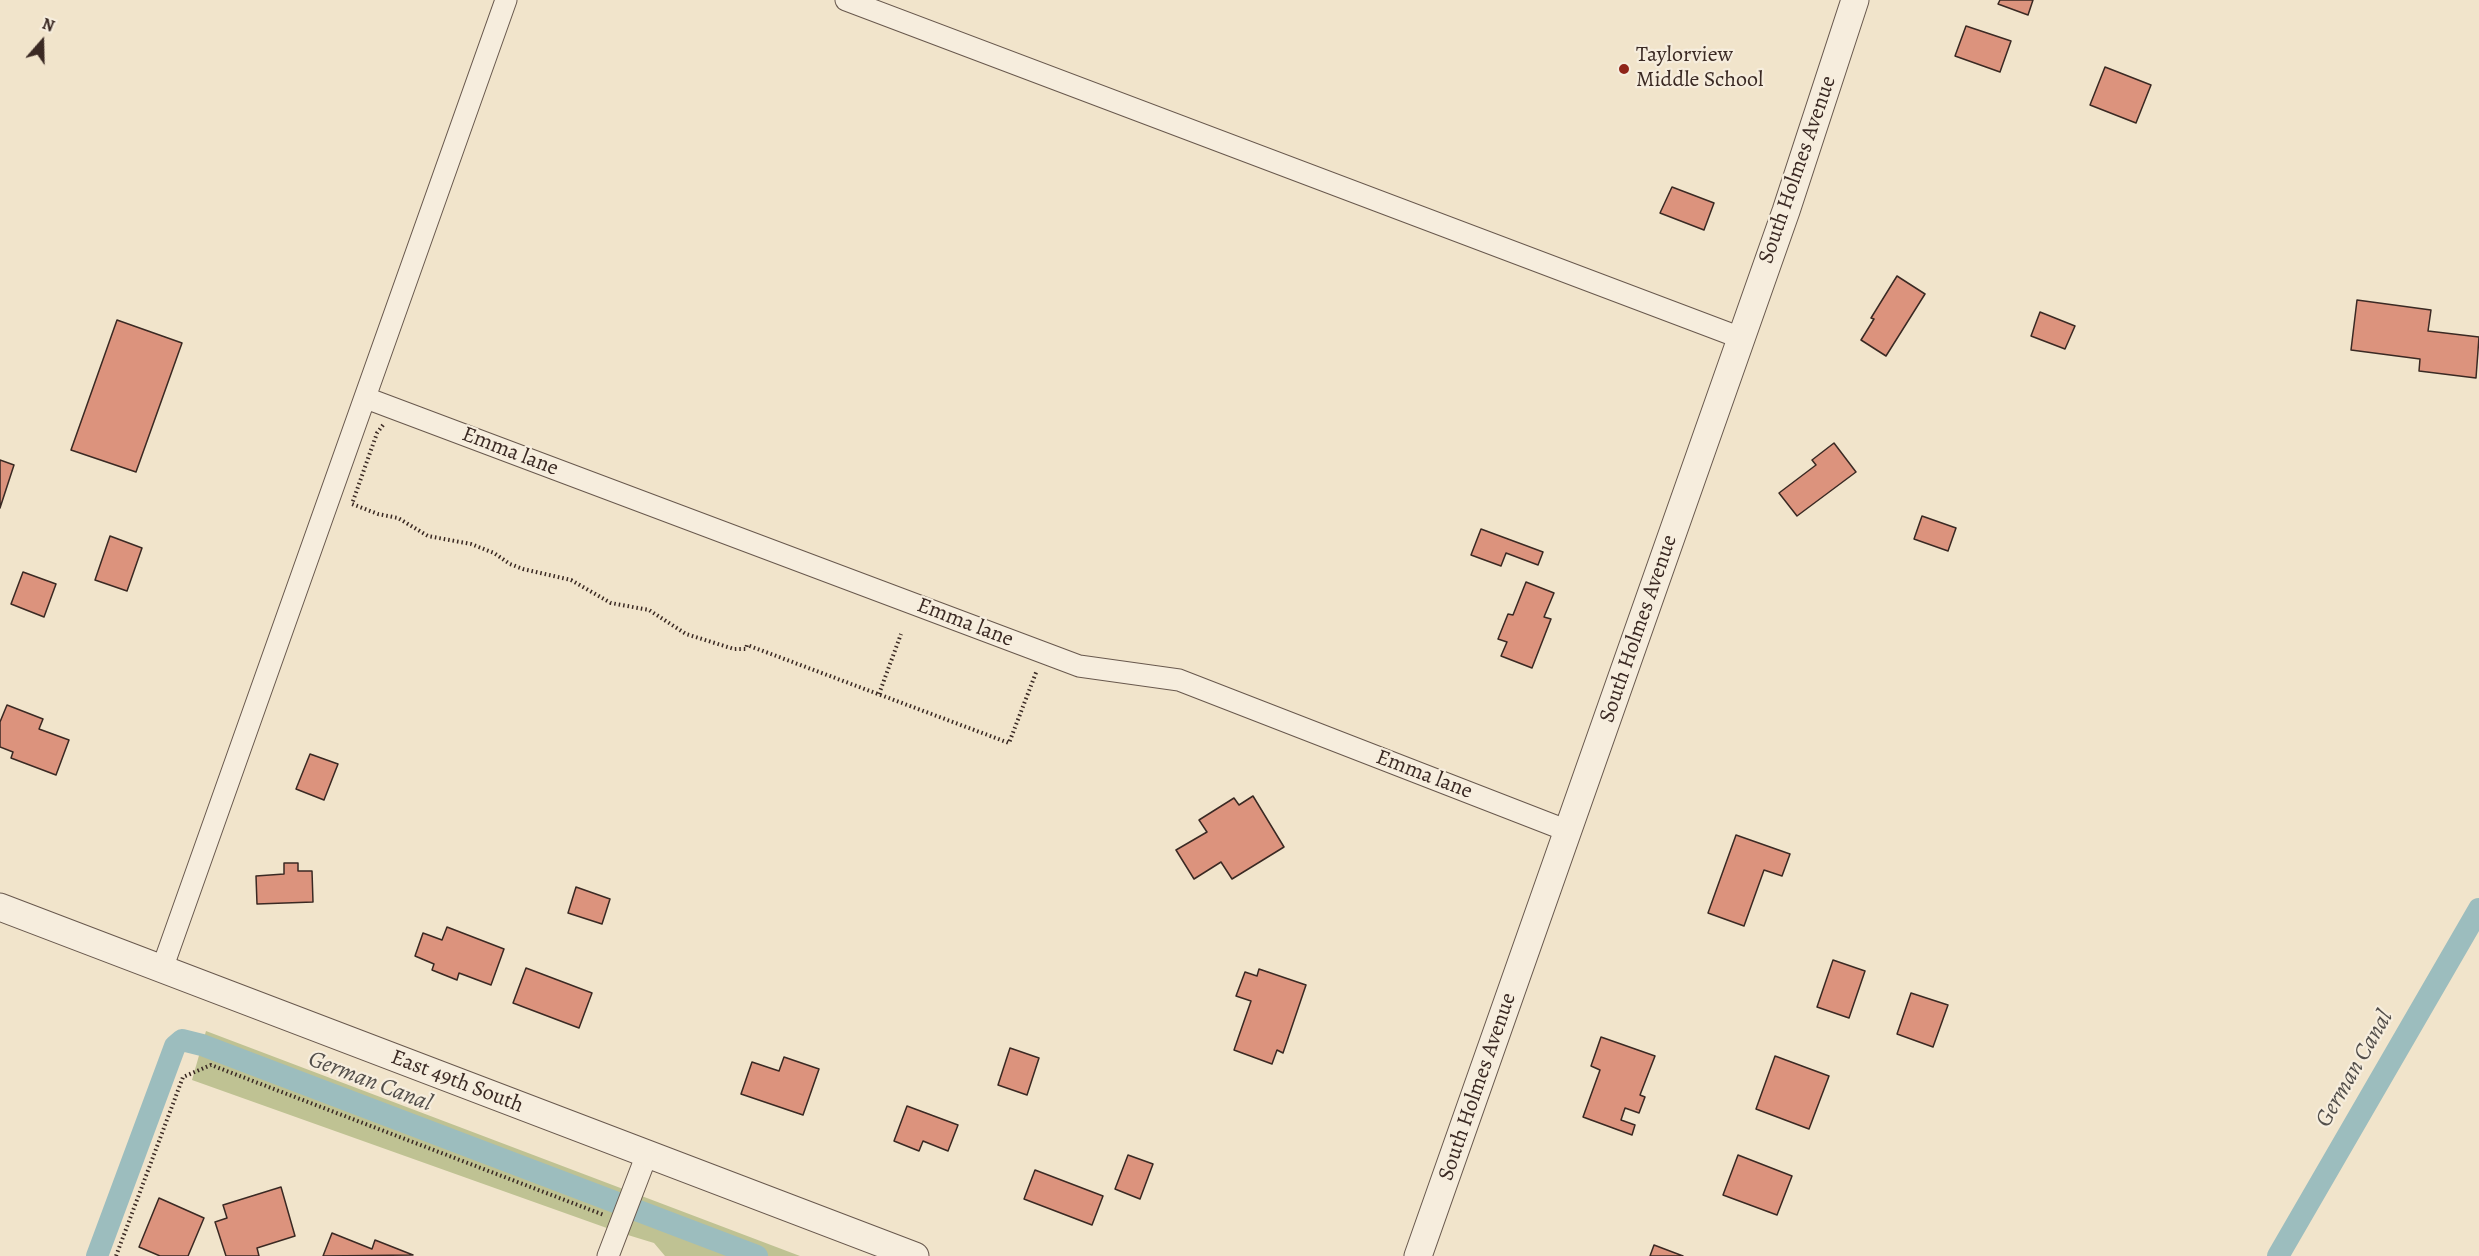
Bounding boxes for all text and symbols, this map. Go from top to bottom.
north arrow [12,12,72,72]
text: N [39,13,57,37]
place label: Taylorview Middle School [1636,43,1763,94]
marker: Taylorview Middle School [1617,62,1631,76]
street label: South Holmes Avenue [1753,73,1843,267]
street label: Emma lane [458,422,562,482]
street label: South Holmes Avenue [1594,532,1684,726]
street label: Emma lane [913,593,1017,653]
street label: Emma lane [1372,745,1476,805]
street label: South Holmes Avenue [1433,990,1523,1184]
water label: German Canal [2310,1005,2400,1133]
water label: German Canal [304,1045,436,1119]
street label: East 49th South [387,1045,527,1119]

